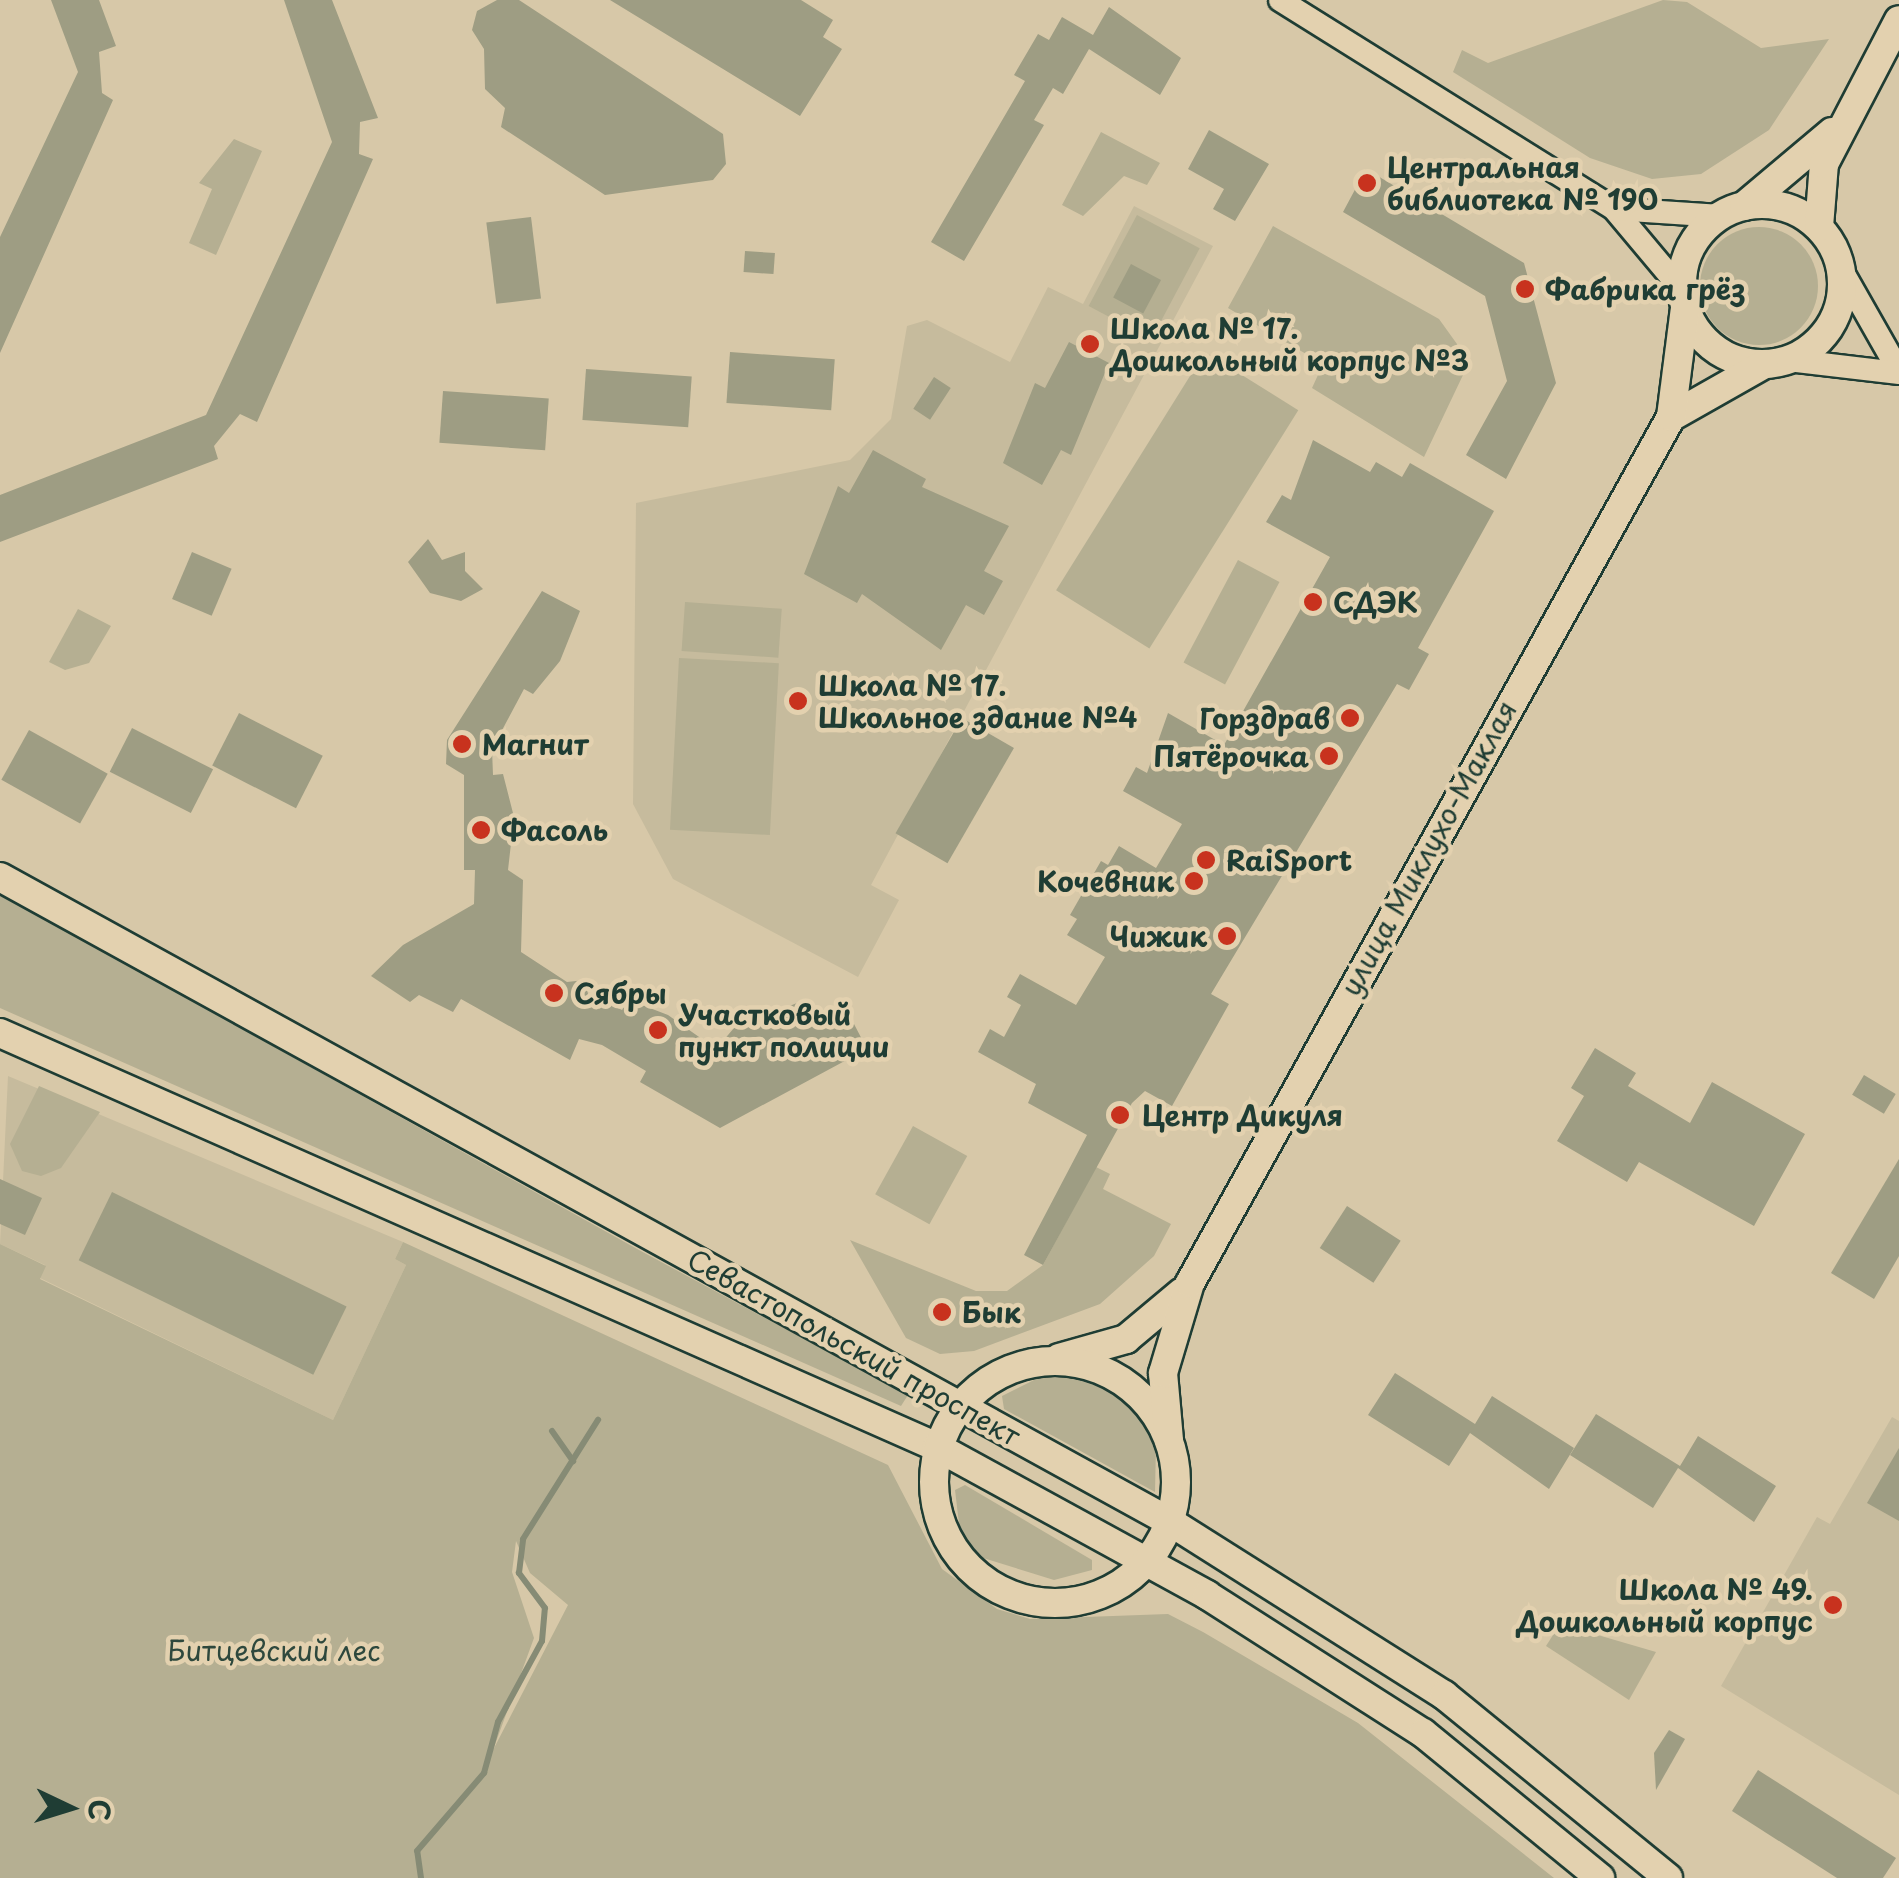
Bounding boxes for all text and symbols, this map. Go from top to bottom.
place label: Центральная библиотека № 190 [1387,150,1659,216]
marker: Центральная библиотека № 190 [1356,172,1378,194]
place label: Фабрика грёз [1545,272,1747,306]
marker: Фабрика грёз [1514,278,1536,300]
place label: Школа № 17. Дошкольный корпус №3 [1110,311,1470,377]
marker: Школа № 17. Дошкольный корпус №3 [1079,333,1101,355]
place label: СДЭК [1333,585,1418,619]
marker: СДЭК [1302,591,1324,613]
place label: Школа № 17. Школьное здание №4 [818,668,1139,734]
marker: Школа № 17. Школьное здание №4 [787,690,809,712]
street label: улица Миклухо-Маклая [1333,694,1523,1002]
place label: Горздрав [1199,701,1330,735]
marker: Горздрав [1339,707,1361,729]
place label: Магнит [482,727,588,761]
marker: Магнит [451,733,473,755]
place label: Пятёрочка [1153,739,1309,773]
marker: Пятёрочка [1318,745,1340,767]
place label: Фасоль [501,813,608,847]
marker: Фасоль [470,819,492,841]
place label: RaiSport [1226,843,1352,877]
marker: RaiSport [1195,849,1217,871]
place label: Кочевник [1037,864,1174,898]
marker: Кочевник [1183,870,1205,892]
place label: Чижик [1109,919,1207,953]
marker: Чижик [1216,925,1238,947]
place label: Сябры [574,976,667,1010]
marker: Сябры [543,982,565,1004]
place label: Участковый пункт полиции [678,997,892,1063]
marker: Участковый пункт полиции [647,1019,669,1041]
place label: Центр Дикуля [1142,1098,1345,1132]
marker: Центр Дикуля [1107,1102,1133,1128]
street label: Севастопольский проспект [682,1241,1026,1453]
place label: Бык [962,1295,1021,1329]
marker: Бык [931,1301,953,1323]
place label: Школа № 49. Дошкольный корпус [1517,1572,1813,1638]
marker: Школа № 49. Дошкольный корпус [1822,1594,1844,1616]
park label: Битцевский лес [167,1633,381,1667]
north arrow [20,1758,120,1858]
text: С [78,1798,123,1822]

